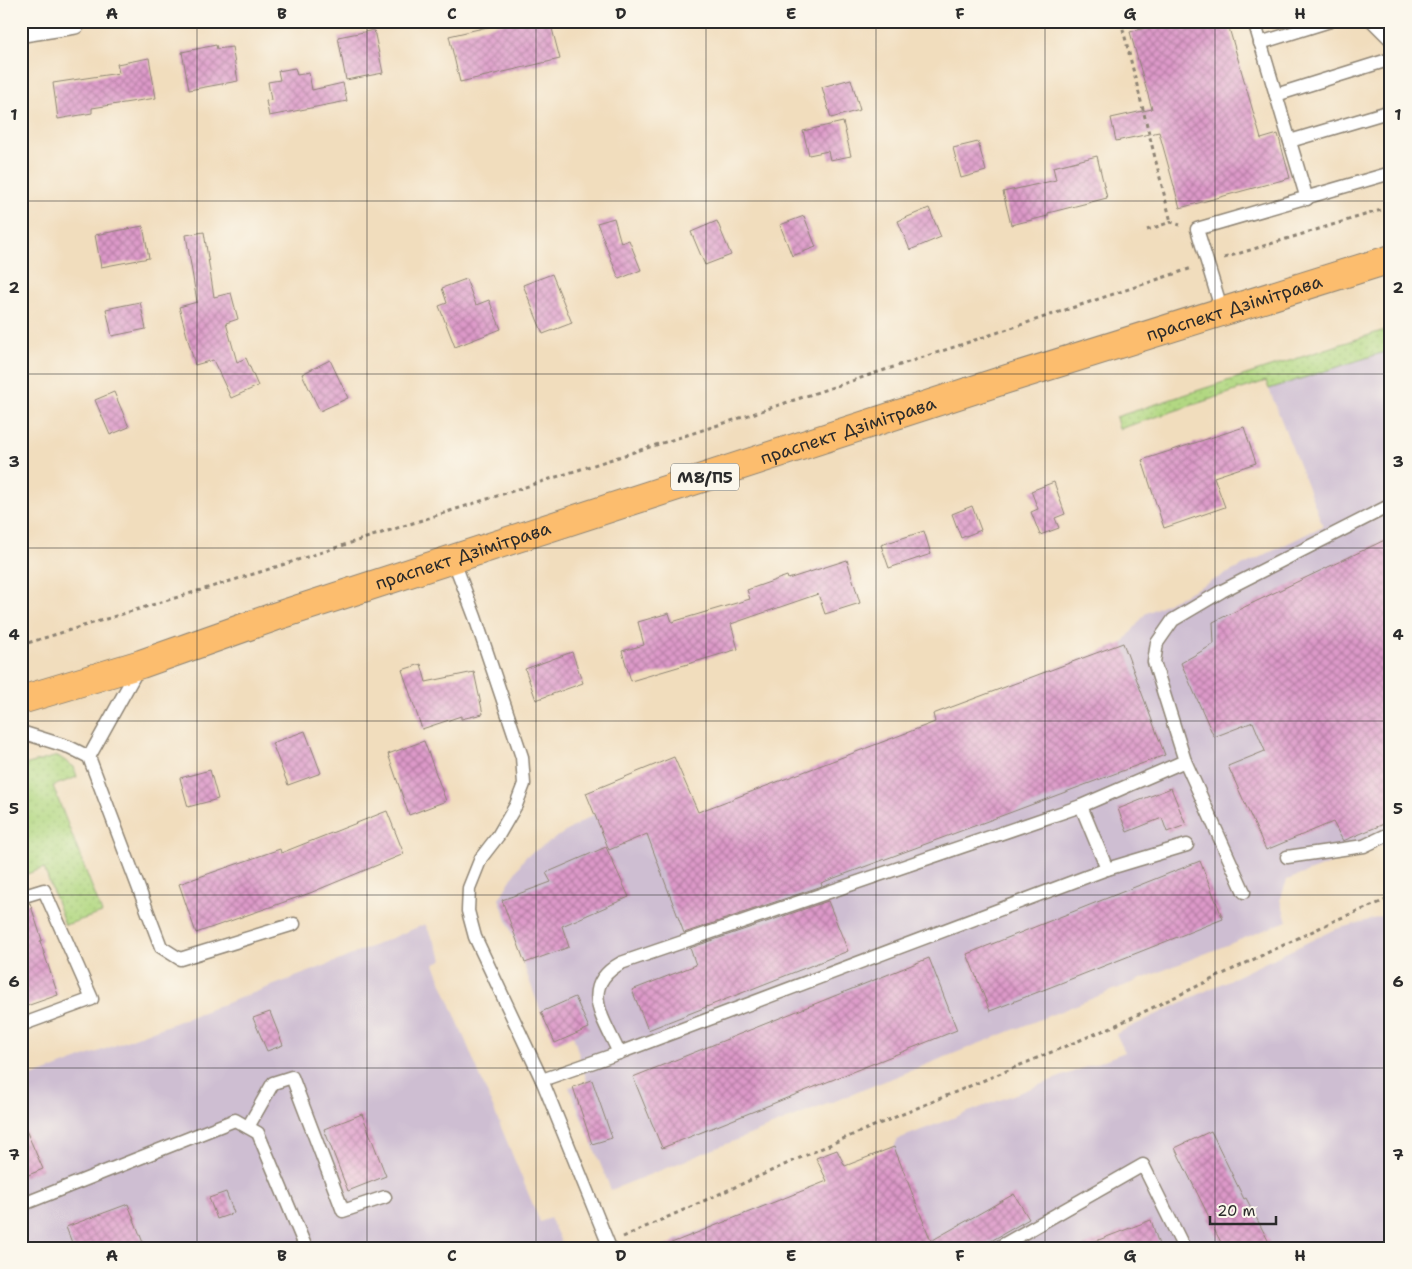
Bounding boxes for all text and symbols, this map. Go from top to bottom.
text: A [106,3,118,24]
text: B [277,3,287,24]
text: C [447,3,457,24]
text: D [615,3,627,24]
text: E [786,3,796,24]
text: F [955,3,965,24]
text: G [1124,3,1137,24]
text: H [1294,3,1306,24]
text: 1 [10,104,18,125]
text: 1 [1394,104,1402,125]
street label: праспект Дзімітрава [1143,269,1325,347]
text: 2 [8,277,20,298]
text: 2 [1392,277,1404,298]
street label: праспект Дзімітрава [757,391,939,470]
text: 3 [8,451,20,472]
text: 3 [1392,451,1404,472]
road number: М8/П5 [671,464,739,491]
street label: праспект Дзімітрава [372,516,554,595]
text: 4 [8,624,20,645]
text: 4 [1392,624,1404,645]
text: 5 [9,798,19,819]
text: 5 [1393,798,1403,819]
text: 6 [8,971,20,992]
text: 6 [1392,971,1404,992]
text: 7 [8,1144,20,1165]
text: 7 [1392,1144,1404,1165]
scale bar [1210,1194,1276,1226]
text: 20 m [1217,1201,1256,1221]
text: A [106,1245,118,1266]
text: B [277,1245,287,1266]
text: C [447,1245,457,1266]
text: D [615,1245,627,1266]
text: E [786,1245,796,1266]
text: F [955,1245,965,1266]
text: G [1124,1245,1137,1266]
text: H [1294,1245,1306,1266]

